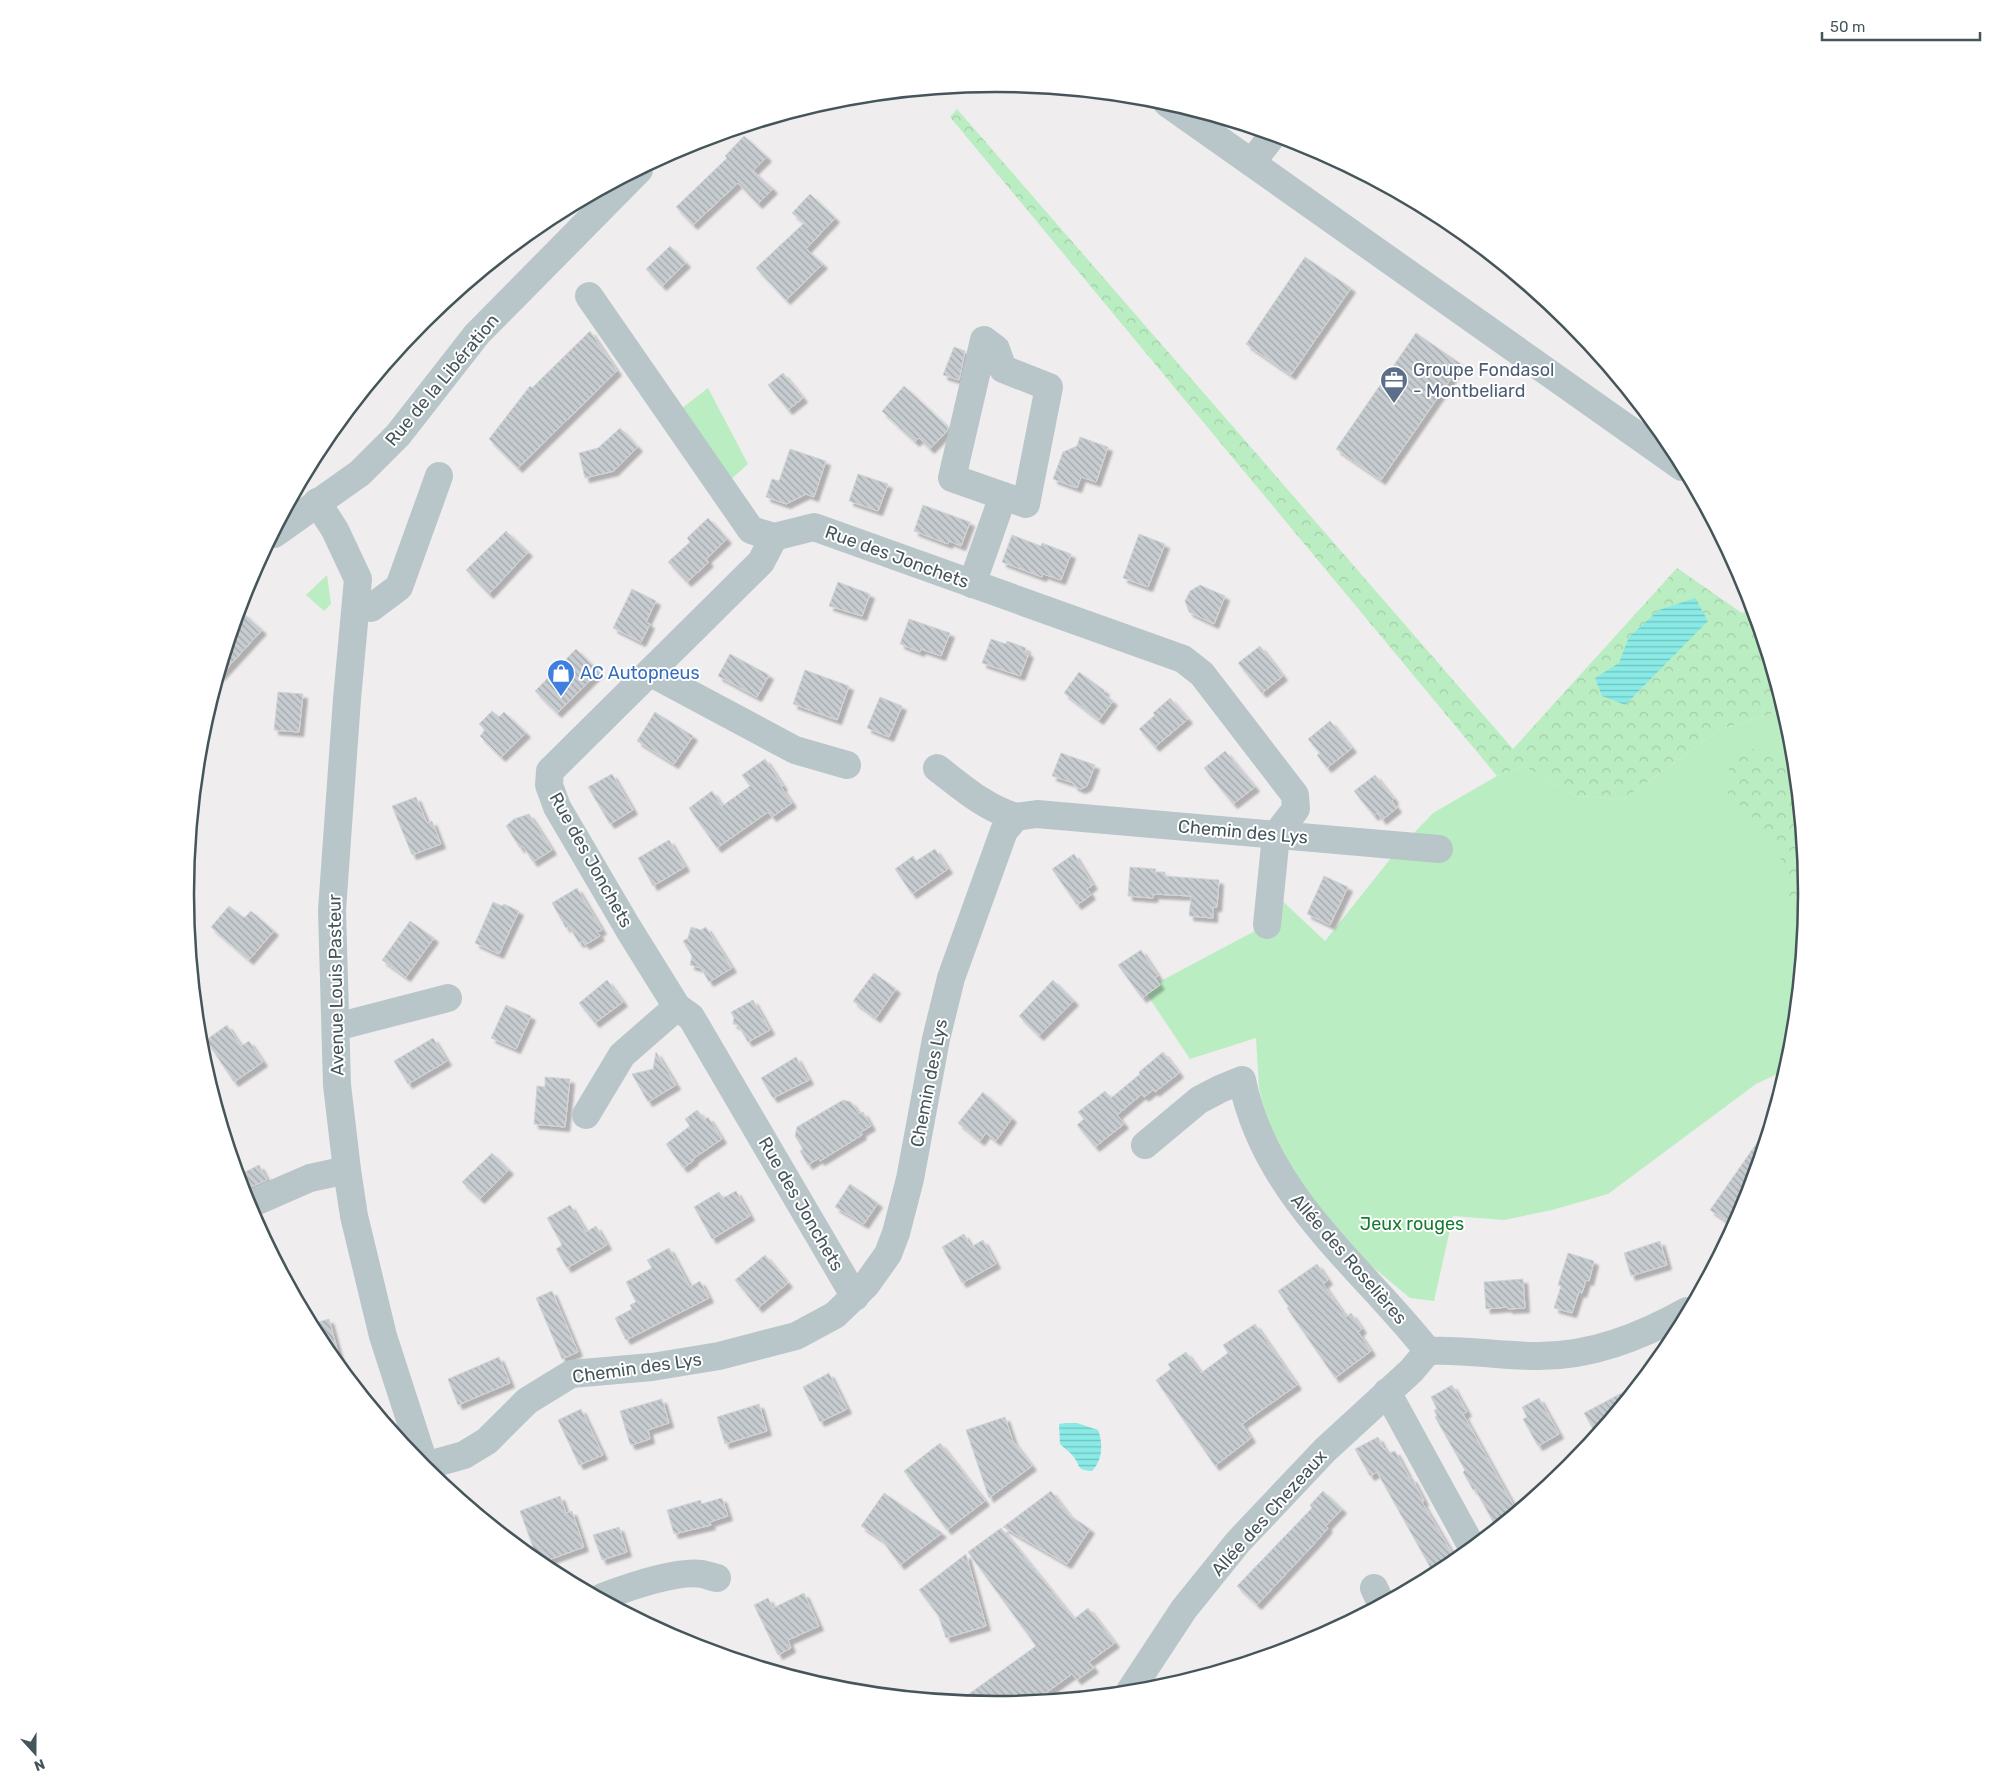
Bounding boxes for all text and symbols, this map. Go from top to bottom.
scale bar [1822,10,1980,42]
text: 50 m [1830,18,1865,36]
street label: Rue de la Libération [380,310,504,450]
place label: Groupe Fondasol - Montbeliard [1413,359,1554,402]
office icon: Groupe Fondasol - Montbeliard [1379,365,1409,404]
street label: Rue des Jonchets [822,521,972,593]
shop icon: AC Autopneus [546,658,576,697]
place label: AC Autopneus [580,662,700,684]
street label: Rue des Jonchets [545,789,637,931]
street label: Chemin des Lys [1177,815,1309,849]
street label: Avenue Louis Pasteur [323,894,349,1076]
street label: Chemin des Lys [906,1017,952,1149]
street label: Rue des Jonchets [754,1133,848,1275]
street label: Allée des Roselières [1286,1189,1412,1329]
park label: Jeux rouges [1360,1213,1464,1235]
street label: Chemin des Lys [571,1348,703,1388]
street label: Allée des Chezeaux [1207,1445,1332,1581]
north arrow [10,1728,60,1778]
text: N [32,1755,47,1774]

